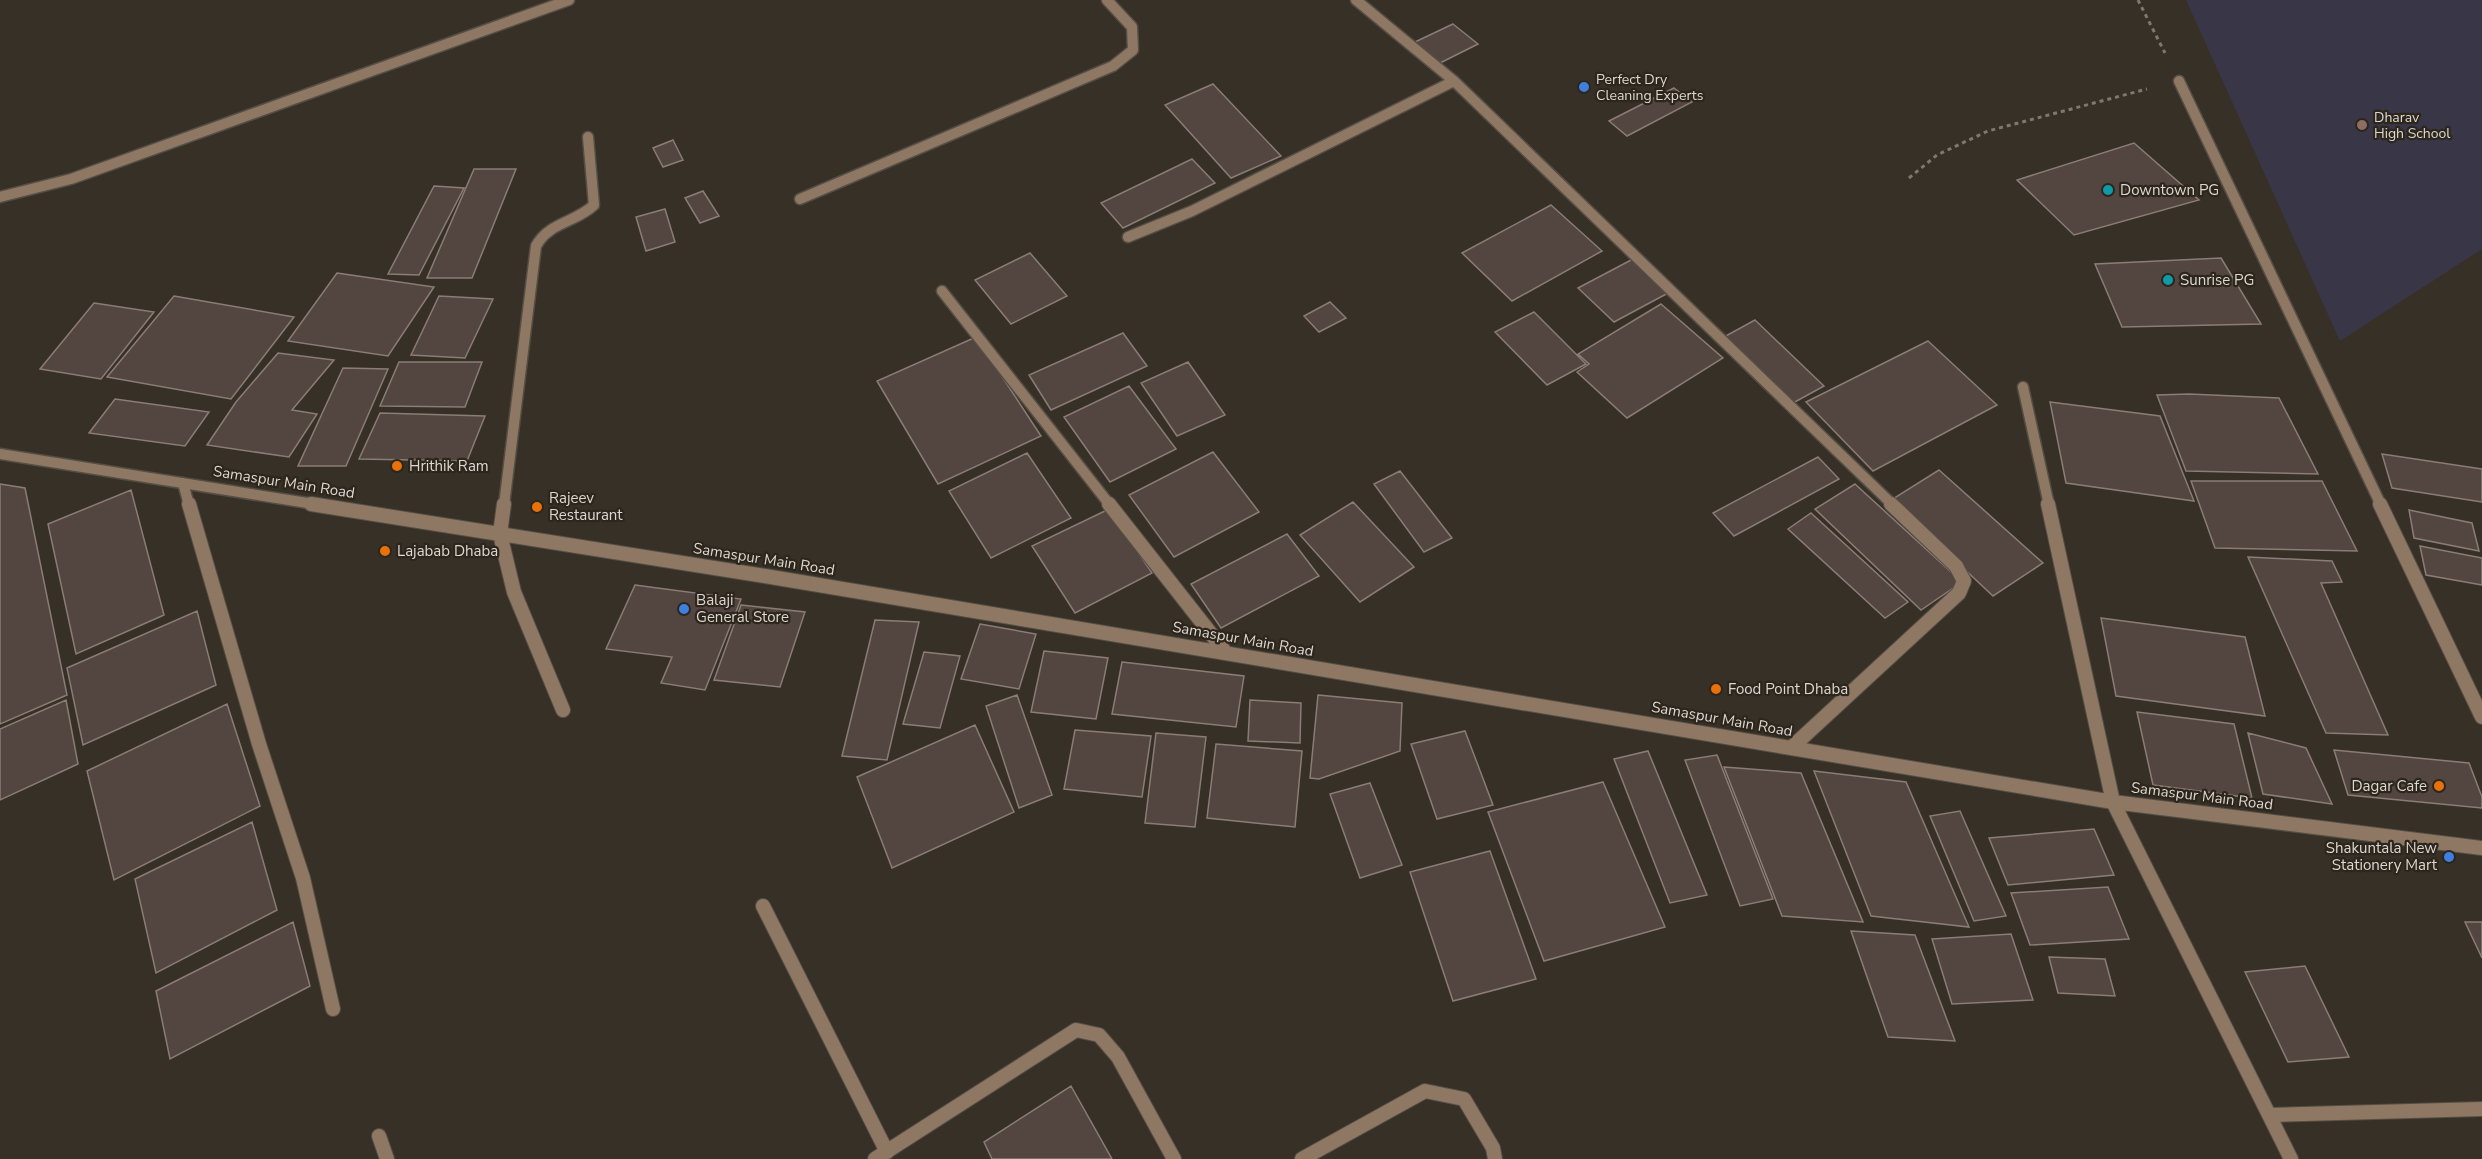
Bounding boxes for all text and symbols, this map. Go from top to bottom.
place label: Perfect Dry Cleaning Experts [1596,70,1704,105]
marker: Perfect Dry Cleaning Experts [1577,80,1591,94]
place label: Dharav High School [2374,108,2451,143]
marker: Dharav High School [2355,118,2369,132]
place label: Downtown PG [2120,180,2219,200]
marker: Downtown PG [2101,183,2115,197]
place label: Sunrise PG [2180,270,2254,290]
marker: Sunrise PG [2161,273,2175,287]
place label: Hrithik Ram [409,456,489,476]
marker: Hrithik Ram [390,459,404,473]
street label: Samaspur Main Road [212,461,356,503]
place label: Rajeev Restaurant [549,488,623,525]
marker: Rajeev Restaurant [530,500,544,514]
street label: Samaspur Main Road [692,538,836,580]
place label: Lajabab Dhaba [397,541,498,561]
marker: Lajabab Dhaba [378,544,392,558]
place label: Balaji General Store [696,590,789,627]
marker: Balaji General Store [677,602,691,616]
street label: Samaspur Main Road [1171,617,1315,661]
place label: Food Point Dhaba [1728,679,1848,699]
marker: Food Point Dhaba [1709,682,1723,696]
street label: Samaspur Main Road [1650,697,1794,741]
place label: Dagar Cafe [2351,776,2427,796]
street label: Samaspur Main Road [2130,777,2274,815]
marker: Dagar Cafe [2432,779,2446,793]
place label: Shakuntala New Stationery Mart [2326,838,2438,875]
marker: Shakuntala New Stationery Mart [2442,850,2456,864]

